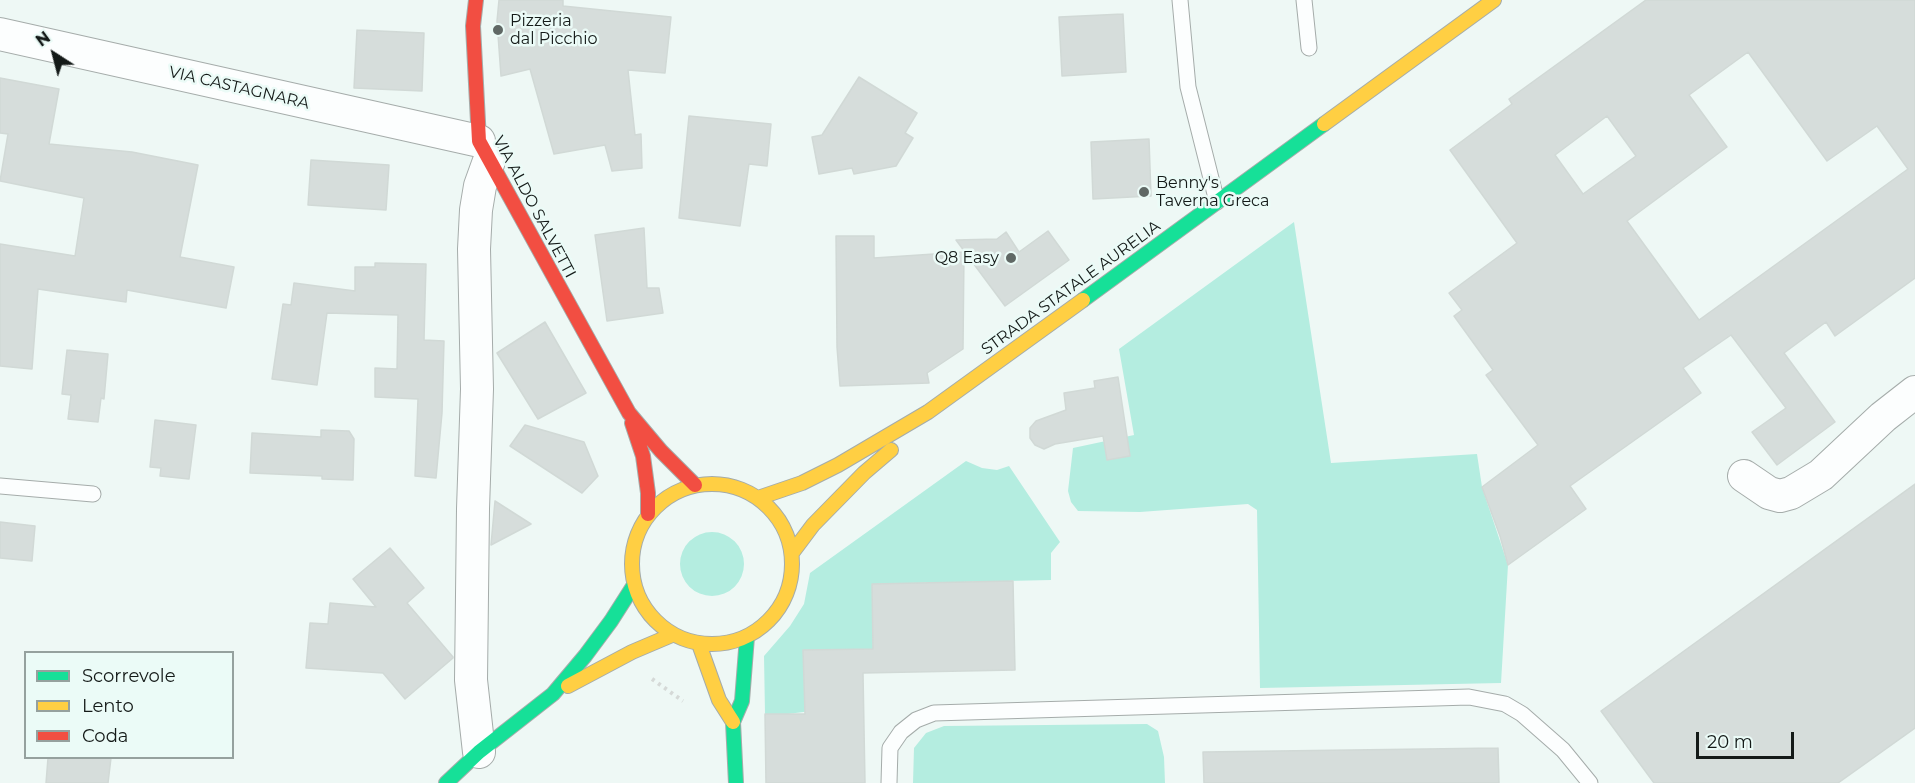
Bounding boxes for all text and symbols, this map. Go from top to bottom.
place label: Pizzeria dal Picchio [510,11,597,49]
marker: Pizzeria dal Picchio [491,23,505,37]
north arrow [24,24,84,84]
text: N [32,28,54,51]
street label: VIA CASTAGNARA [167,63,311,113]
street label: VIA ALDO SALVETTI [488,133,580,281]
place label: Benny's Taverna Greca [1156,173,1270,211]
marker: Benny's Taverna Greca [1137,185,1151,199]
street label: STRADA STATALE AURELIA [978,217,1164,359]
place label: Q8 Easy [935,248,999,268]
marker: Q8 Easy [1004,251,1018,265]
legend [24,651,234,759]
text: Scorrevole [82,665,176,687]
text: Lento [82,695,134,717]
scale bar [1699,720,1796,758]
text: Coda [82,725,128,747]
text: 20 m [1707,731,1753,753]

